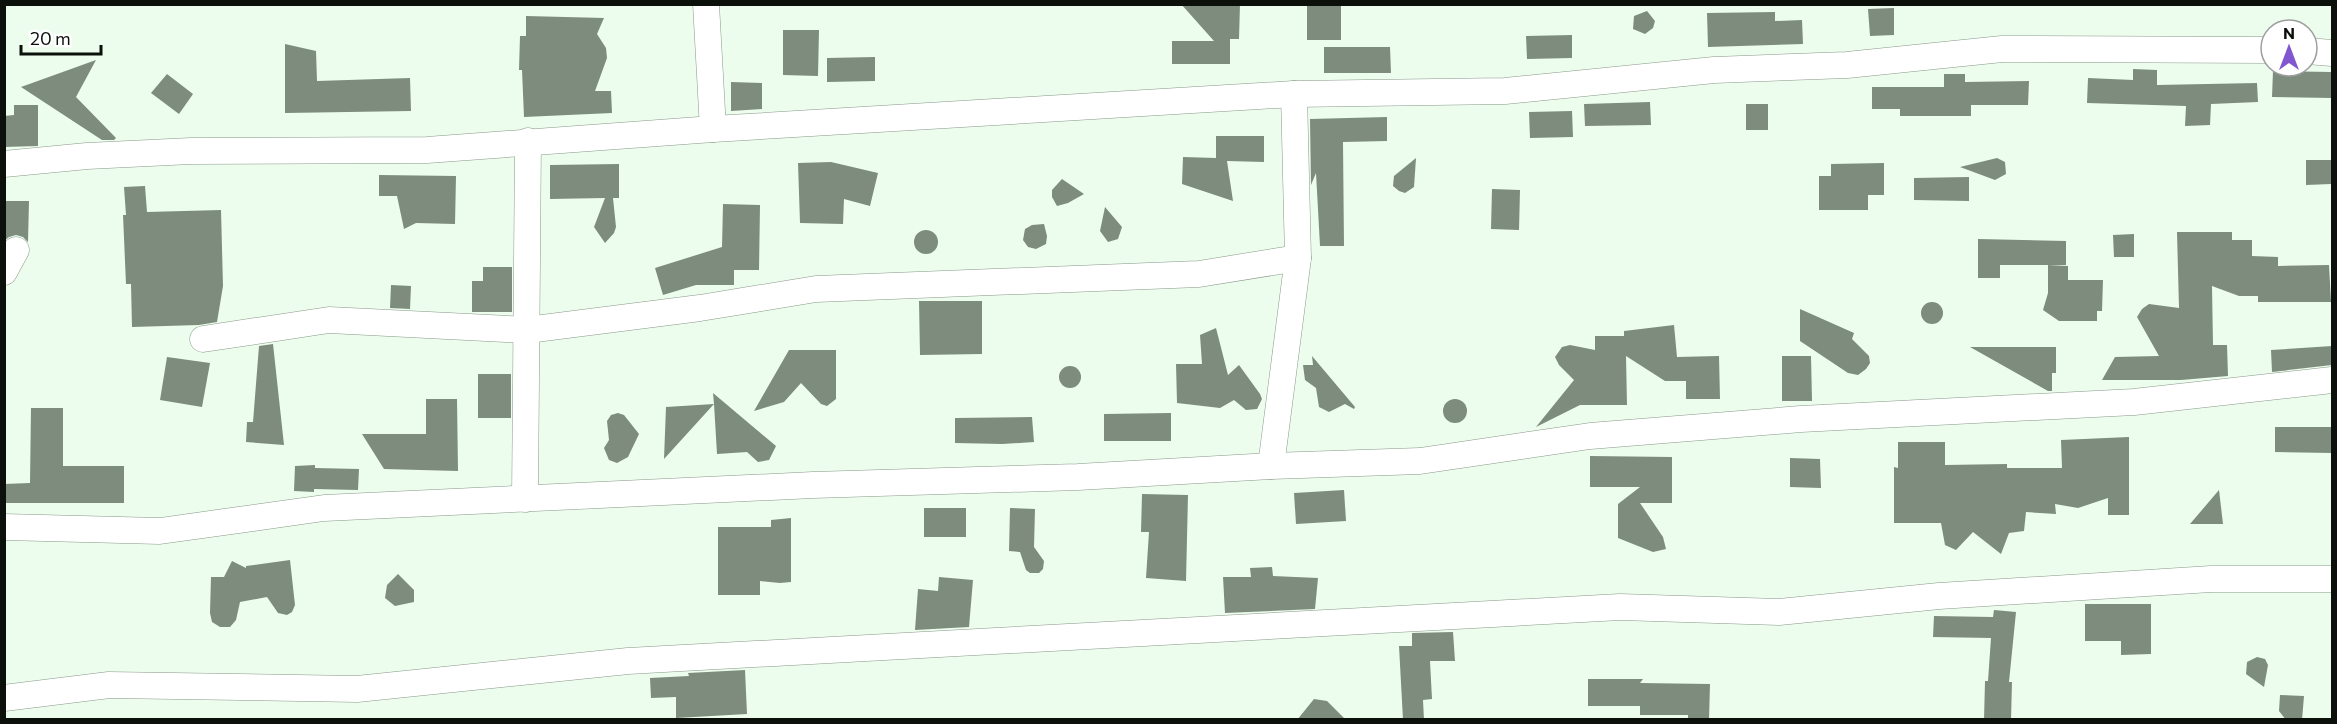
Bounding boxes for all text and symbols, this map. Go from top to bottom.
scale bar [21,18,100,56]
north arrow [2259,18,2319,78]
text: N [2283,23,2295,42]
text: 20 m [30,27,71,49]

